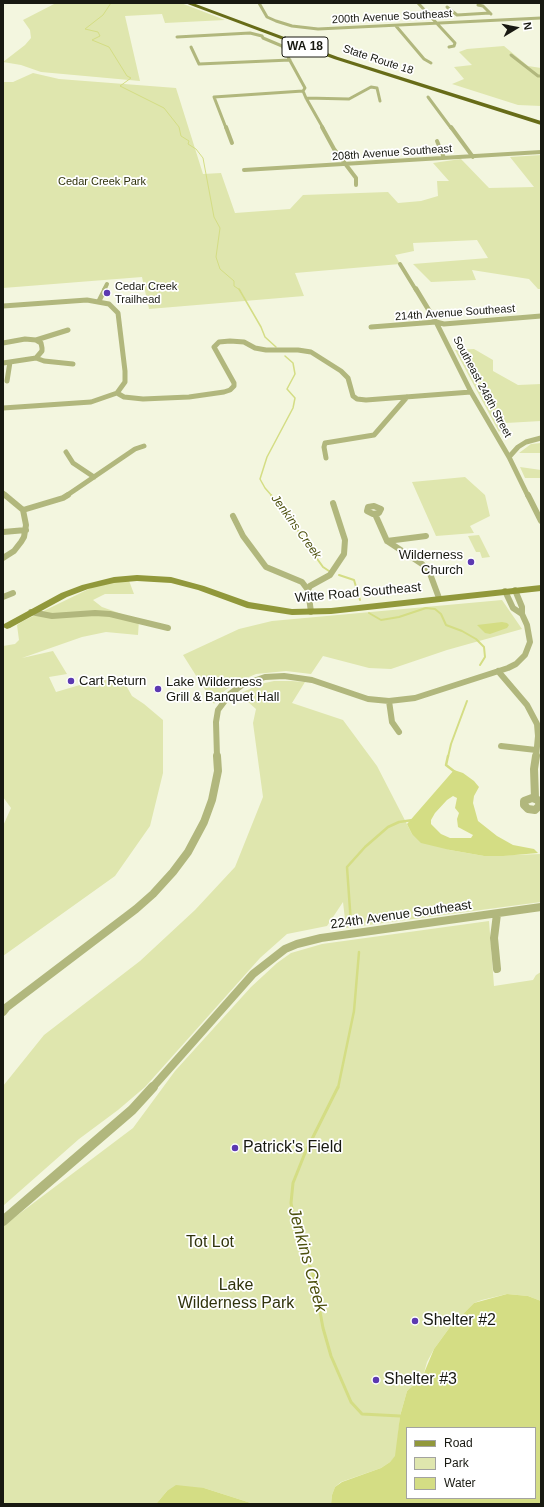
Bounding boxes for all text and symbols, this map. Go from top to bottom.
street label: 200th Avenue Southeast [332,7,452,27]
north arrow [496,8,536,48]
text: N [521,21,534,31]
road number: WA 18 [282,37,328,57]
street label: State Route 18 [341,42,415,78]
street label: 208th Avenue Southeast [332,142,452,164]
park label: Cedar Creek Park [58,175,146,189]
place label: Cedar Creek Trailhead [115,280,177,306]
marker: Cedar Creek Trailhead [102,288,112,298]
street label: 214th Avenue Southeast [395,302,515,324]
street label: Southeast 248th Street [450,334,514,440]
water label: Jenkins Creek [268,492,324,562]
place label: Wilderness Church [399,547,463,578]
marker: Wilderness Church [466,557,476,567]
street label: Witte Road Southeast [294,580,422,606]
place label: Cart Return [79,673,146,689]
place label: Lake Wilderness Grill & Banquet Hall [166,674,279,705]
marker: Cart Return [66,676,76,686]
marker: Lake Wilderness Grill & Banquet Hall [153,684,163,694]
street label: 224th Avenue Southeast [330,897,472,933]
place label: Patrick's Field [243,1138,342,1158]
marker: Patrick's Field [230,1143,240,1153]
water label: Jenkins Creek [283,1205,331,1315]
park label: Tot Lot [186,1233,234,1253]
park label: Lake Wilderness Park [178,1276,294,1314]
place label: Shelter #2 [423,1311,496,1331]
marker: Shelter #2 [410,1316,420,1326]
place label: Shelter #3 [384,1370,457,1390]
marker: Shelter #3 [371,1375,381,1385]
legend [406,1427,536,1499]
text: Road [444,1436,473,1450]
text: Park [444,1456,469,1470]
text: Water [444,1476,476,1490]

